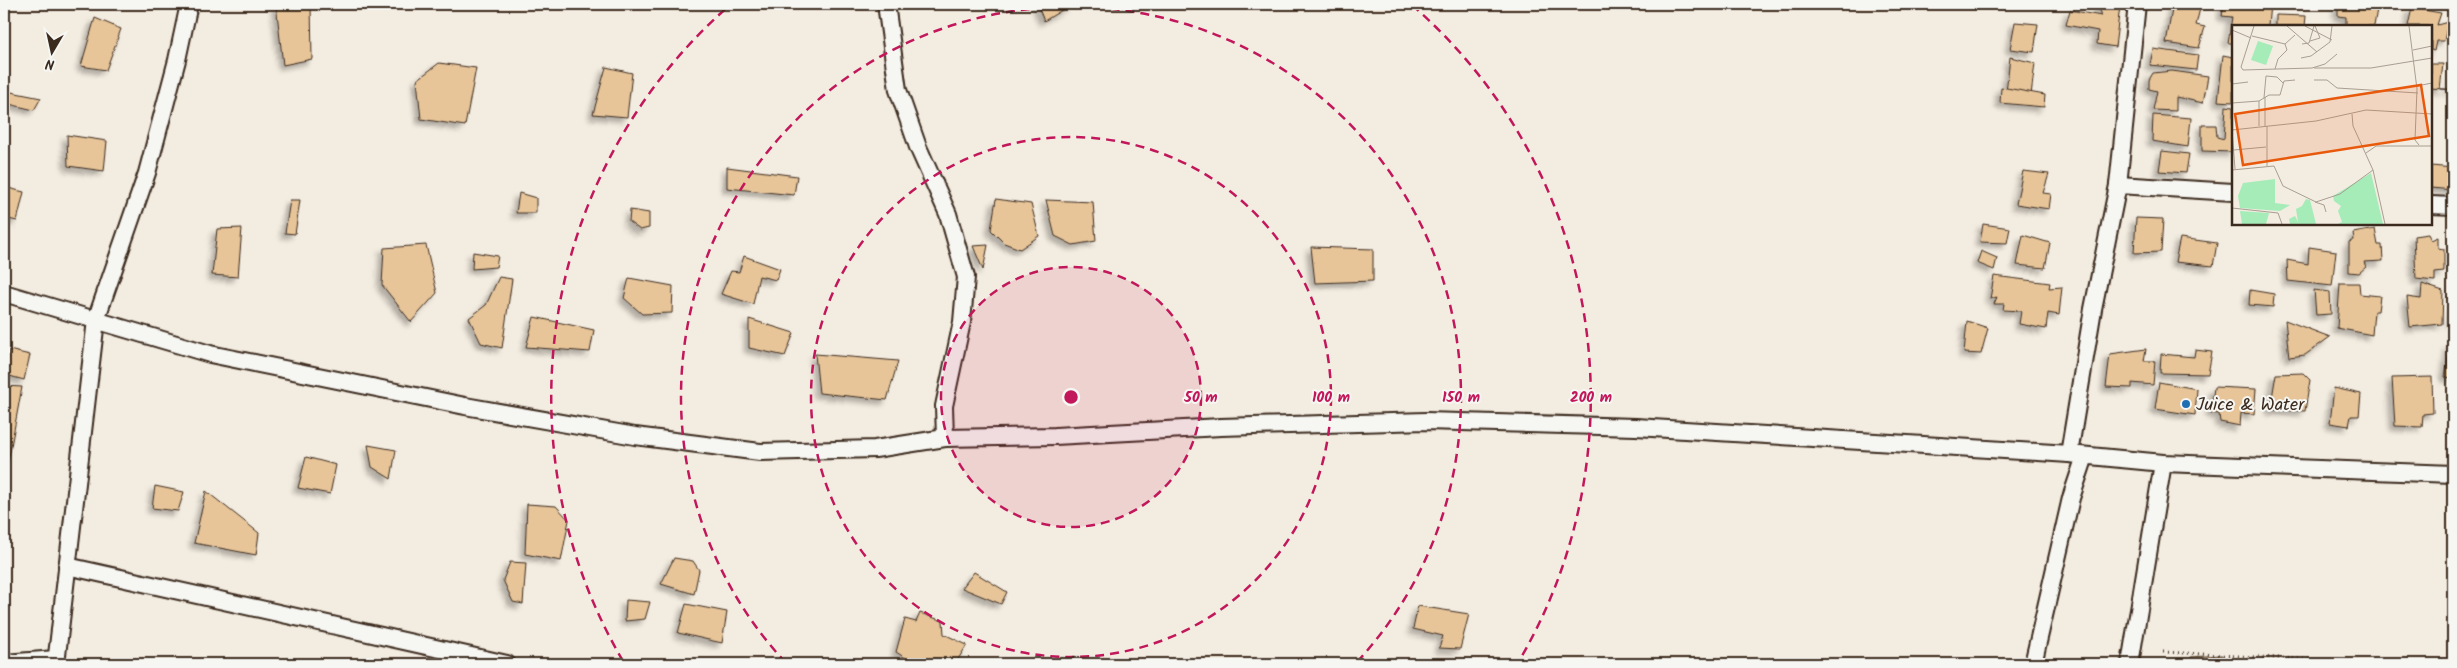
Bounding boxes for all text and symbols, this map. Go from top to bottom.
inset map [2232,25,2432,225]
north arrow [28,28,78,78]
text: N [44,52,56,75]
text: 50 m [1183,386,1218,410]
text: 100 m [1312,386,1350,410]
text: 150 m [1442,386,1480,410]
text: 200 m [1570,386,1612,410]
centre of rings [1062,388,1080,406]
place label: Juice & Water [2196,391,2305,420]
marker: Juice & Water [2180,398,2192,410]

